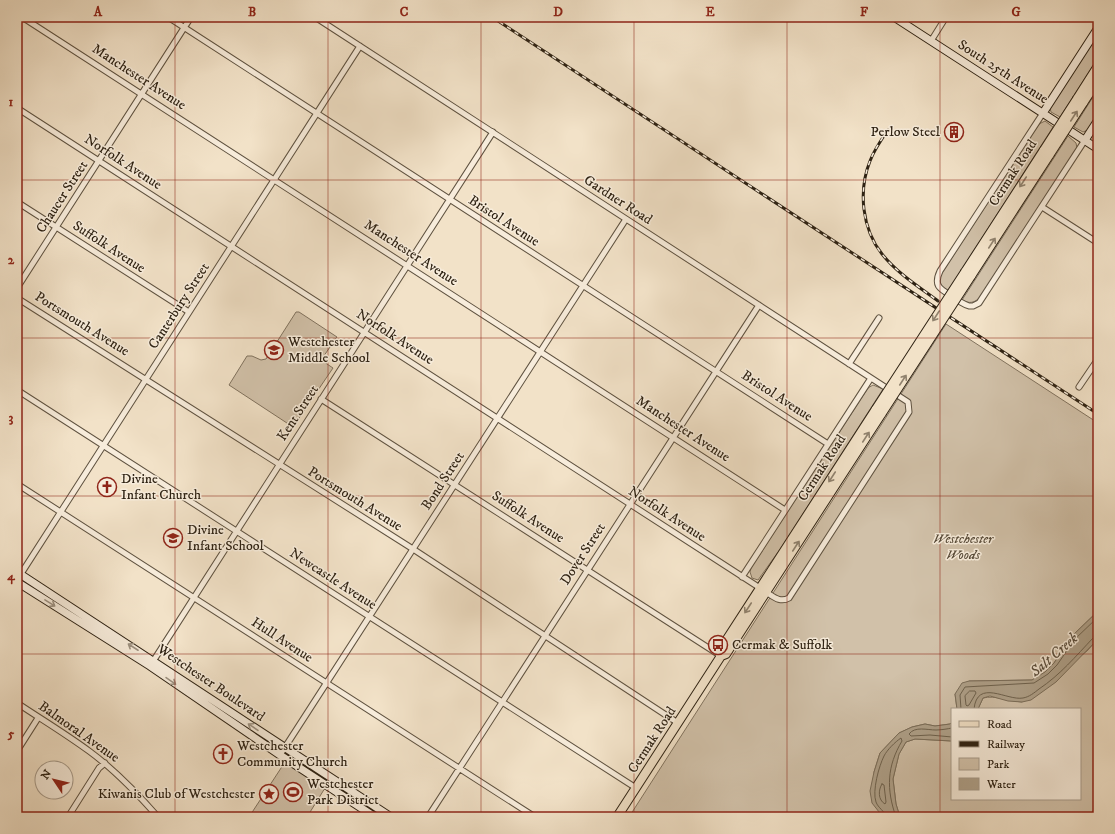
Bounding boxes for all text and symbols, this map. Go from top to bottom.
text: A [93,4,103,20]
text: B [248,4,256,20]
text: C [400,4,409,20]
text: D [553,4,563,20]
text: E [705,4,715,20]
text: F [860,4,869,20]
text: G [1011,4,1021,20]
street label: South 25th Avenue [954,36,1052,108]
street label: Manchester Avenue [89,40,190,114]
text: 1 [9,94,14,110]
one-way arrow [1070,111,1078,122]
building icon: Perlow Steel [943,121,965,143]
place label: Perlow Steel [871,123,941,141]
street label: Norfolk Avenue [81,130,165,194]
street label: Cermak Road [985,136,1041,210]
street label: Chaucer Street [32,157,92,237]
street label: Gardner Road [580,171,656,229]
one-way arrow [1018,176,1026,188]
street label: Bristol Avenue [465,191,543,251]
street label: Manchester Avenue [361,216,462,290]
street label: Suffolk Avenue [69,217,149,277]
one-way arrow [988,238,996,249]
text: 2 [8,252,15,268]
street label: Canterbury Street [144,259,214,353]
street label: Portsmouth Avenue [31,288,133,360]
street label: Norfolk Avenue [353,305,437,369]
one-way arrow [931,311,940,322]
place label: Westchester Middle School [287,333,371,367]
school or university icon: Westchester Middle School [263,339,285,361]
street label: Bristol Avenue [738,366,816,426]
one-way arrow [899,375,907,386]
street label: Kent Street [273,381,323,444]
street label: Manchester Avenue [633,392,734,466]
text: 3 [9,410,14,426]
street label: Cermak Road [794,431,850,505]
one-way arrow [862,431,871,442]
street label: Bond Street [417,448,469,514]
street label: Portsmouth Avenue [304,463,406,535]
place label: Divine Infant Church [121,470,202,504]
one-way arrow [828,471,836,482]
church icon: Divine Infant Church [96,476,118,498]
street label: Norfolk Avenue [625,482,709,546]
street label: Suffolk Avenue [488,487,568,547]
street label: Dover Street [556,519,610,588]
place label: Divine Infant School [187,521,264,555]
school or university icon: Divine Infant School [162,527,184,549]
park label: Westchester Woods [933,530,994,564]
one-way arrow [792,541,800,552]
street label: Newcastle Avenue [286,544,380,614]
text: 4 [6,568,15,585]
one-way arrow [44,599,55,607]
one-way arrow [744,602,752,613]
street label: Hull Avenue [248,613,316,667]
water label: Salt Creek [1025,628,1083,682]
bus stop icon: Cermak & Suffolk [707,634,729,656]
place label: Cermak & Suffolk [732,636,832,654]
street label: Westchester Boulevard [153,640,268,726]
one-way arrow [128,643,139,651]
one-way arrow [165,677,176,685]
street label: Balmoral Avenue [35,697,123,767]
street label: Cermak Road [624,703,680,777]
legend [951,708,1081,800]
text: Road [987,717,1012,732]
one-way arrow [248,723,259,731]
text: 5 [7,726,15,742]
place label: Westchester Community Church [236,737,348,771]
text: Railway [987,737,1025,752]
church icon: Westchester Community Church [212,743,234,765]
text: Park [987,757,1009,772]
north arrow [34,760,74,800]
text: N [38,767,55,783]
place label: Westchester Park District [306,775,379,809]
text: Water [986,777,1016,792]
sports icon: Westchester Park District [282,781,304,803]
place icon: Kiwanis Club of Westchester [258,783,280,805]
place label: Kiwanis Club of Westchester [98,785,256,803]

